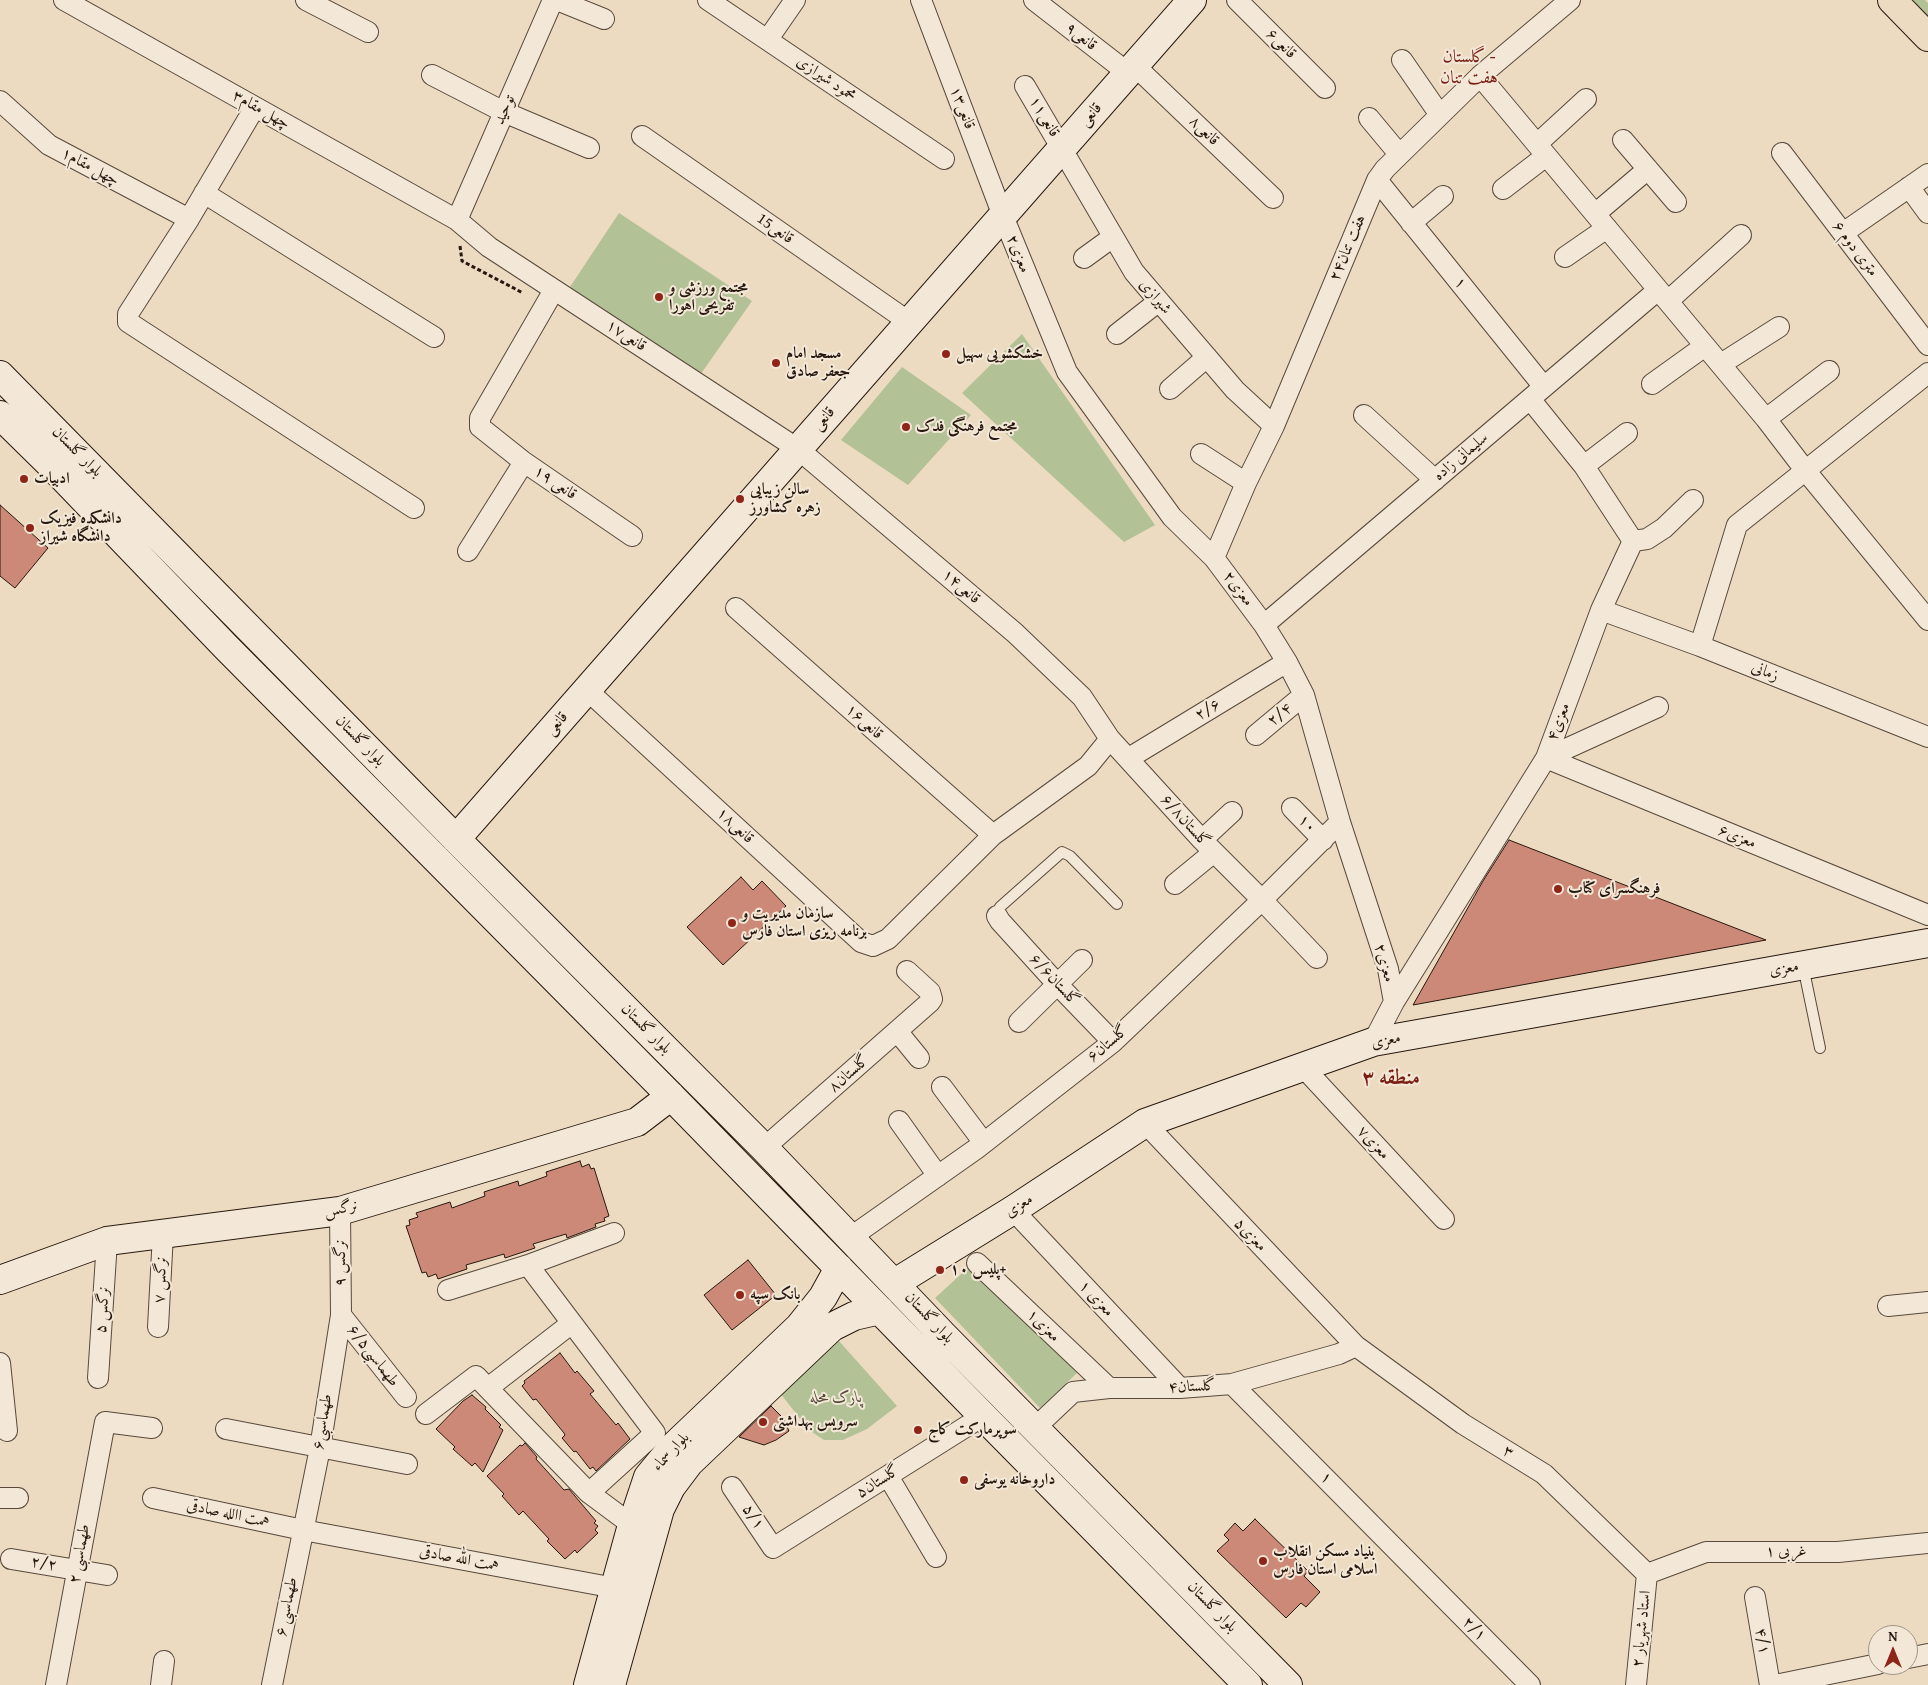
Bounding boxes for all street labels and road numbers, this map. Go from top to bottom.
street label: ۹قانعی [1061,19,1101,55]
street label: ۶قانعی [1262,25,1300,63]
street label: محمود شیرازی [792,52,860,106]
street label: ۱۳قانعی [945,84,979,132]
street label: چهل مقام۳ [229,86,293,134]
street label: توحید [490,92,520,128]
street label: ۱۱قانعی [1024,93,1064,141]
street label: قانعی [1075,99,1107,131]
street label: ۸قانعی [1185,112,1223,150]
street label: چهل مقام۱ [58,144,122,190]
street label: 15قانعی [753,209,797,249]
street label: هفت تنان۲۴ [1325,212,1371,284]
street label: ۶ متری دوم [1828,217,1882,281]
street label: ۲معزی [1002,232,1034,276]
street label: ۱ [1450,273,1470,293]
street label: شیرازی [1135,276,1175,318]
street label: ۱۷قانعی [602,316,650,356]
street label: قانعی [808,403,840,435]
street label: بلوار گلستان [48,423,106,481]
street label: سلیمانی زاده [1430,429,1492,485]
street label: قانعی ۱۹ [530,462,580,504]
street label: ۱۴قانعی [938,565,984,609]
street label: ۲معزی [1219,568,1257,610]
street label: زمانی [1748,658,1782,686]
street label: ۲/۶ [1192,695,1224,725]
street label: ۲/۴ [1264,699,1296,731]
street label: ۱۶قانعی [841,700,887,744]
street label: ۴معزی [1543,700,1575,744]
street label: قانعی [541,708,573,740]
street label: بلوار گلستان [331,711,389,771]
street label: ۶/۸گلستان [1156,791,1214,851]
street label: ۱۸قانعی [712,804,758,848]
street label: ۱۰ [1294,811,1320,837]
street label: ۶معزی [1715,821,1759,853]
street label: ۲معزی [1369,942,1399,984]
street label: ۶/۶گلستان [1025,950,1083,1010]
street label: معزی [1768,957,1800,981]
street label: بلوار گلستان [617,1000,675,1058]
street label: گلستان۶ [1084,1021,1132,1067]
street label: معزی [1369,1029,1403,1053]
street label: گلستان۸ [825,1051,873,1097]
street label: ۷معزی [1353,1122,1393,1164]
street label: معزی [1001,1190,1037,1222]
street label: نرگس [322,1196,360,1222]
street label: ۵معزی [1229,1214,1271,1256]
street label: ۹ نرگس [331,1239,351,1287]
street label: ۷ نرگس [150,1256,172,1304]
street label: معزی ۱ [1074,1277,1118,1321]
street label: ۵ نرگس [92,1286,114,1334]
street label: بلوار گلستان [900,1288,958,1348]
street label: ۱معزی [1022,1305,1064,1347]
street label: ۶/۵طهماسبی [343,1321,403,1391]
street label: گلستان۴ [1168,1376,1216,1398]
street label: ۶طهماسبی [309,1393,337,1451]
street label: بلوار سماء [648,1428,694,1476]
street label: ۳ [1499,1441,1517,1463]
street label: گلستان۵ [853,1461,903,1503]
street label: ۱ [1316,1468,1336,1488]
street label: همت االله صادقی [185,1496,271,1532]
street label: ۵/۱ [738,1501,768,1533]
street label: ۲ طهماسبی [65,1523,95,1585]
street label: همت الله صادقی [418,1542,500,1576]
street label: ۱ غربی [1765,1542,1807,1562]
street label: ۲/۲ [29,1552,59,1576]
street label: ۶ طهماسبی [272,1576,302,1638]
street label: بلوار گلستان [1183,1577,1241,1637]
street label: استاد شهریار ۲ [1628,1590,1656,1668]
street label: ۲/۱ [1458,1613,1490,1645]
street label: ۴/۱ [1750,1626,1774,1656]

